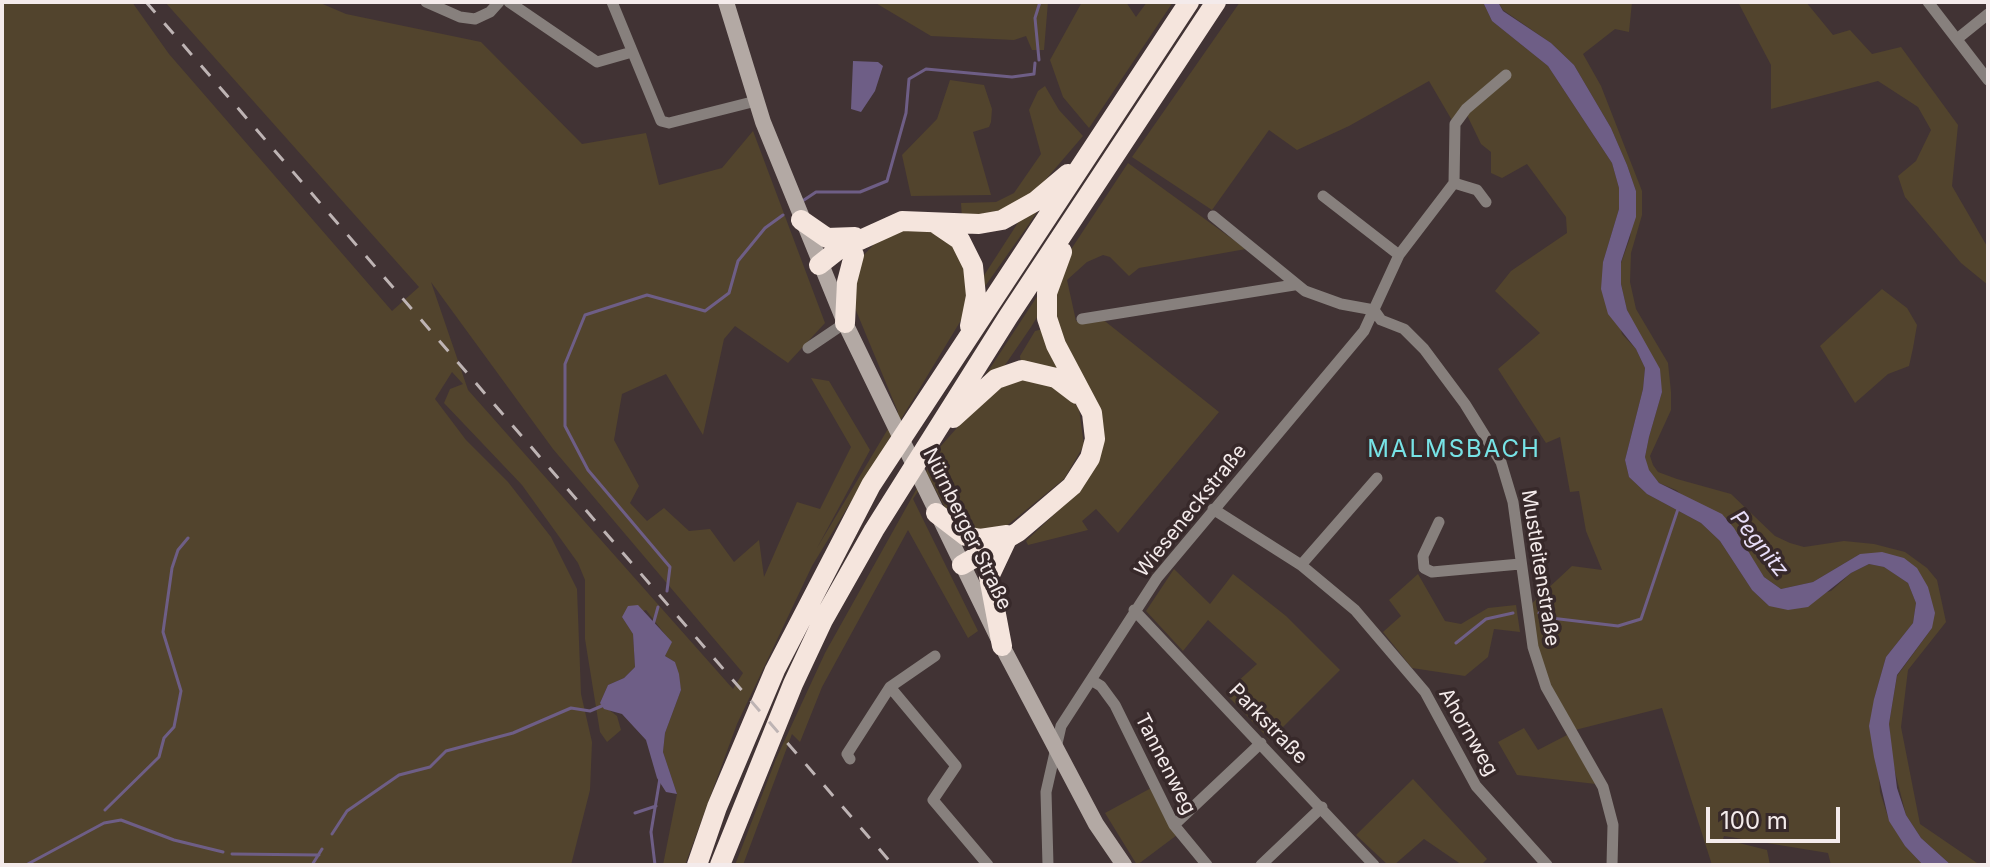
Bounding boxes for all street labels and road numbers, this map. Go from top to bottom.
street label: Wieseneckstraße [1130,440,1252,582]
street label: Nürnberger Straße [917,444,1017,614]
street label: Mustleitenstraße [1516,488,1564,648]
street label: Parkstraße [1224,679,1312,769]
street label: Ahornweg [1433,684,1503,780]
street label: Tannenweg [1129,710,1201,818]

